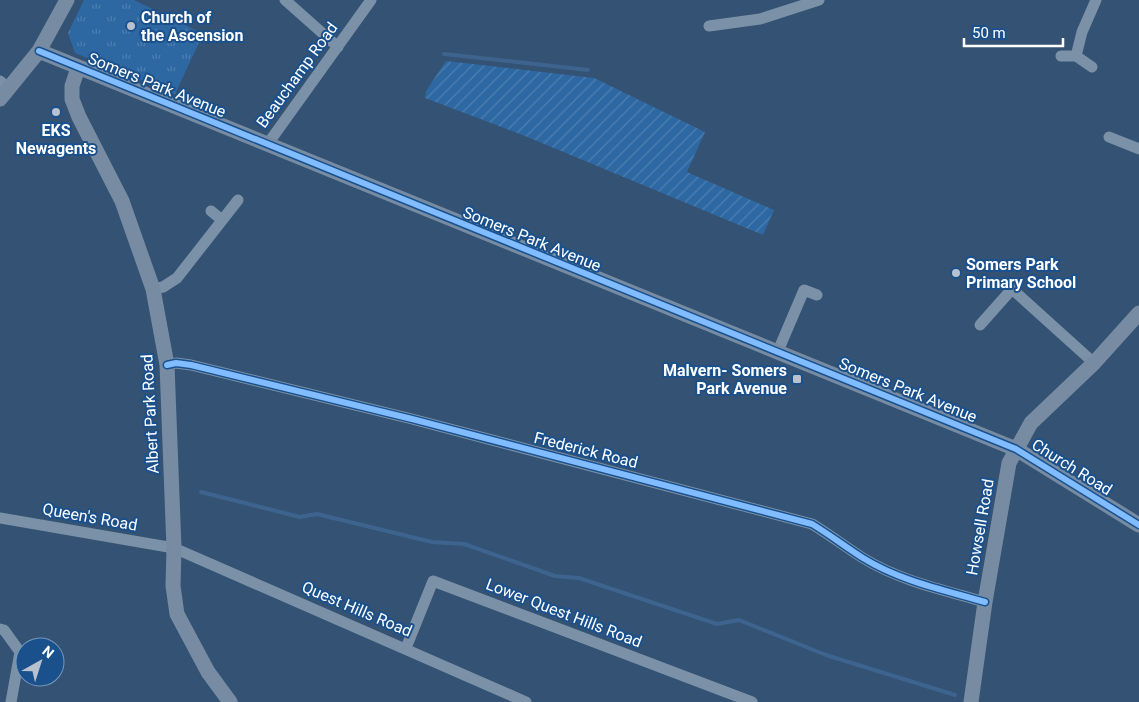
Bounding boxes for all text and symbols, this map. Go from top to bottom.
place label: Church of the Ascension [141,8,243,45]
scale bar [964,15,1063,47]
street label: Beauchamp Road [252,19,342,131]
marker: Church of the Ascension [125,20,137,32]
text: 50 m [972,24,1006,42]
street label: Somers Park Avenue [85,49,229,121]
marker: EKS Newagents [50,106,62,118]
place label: EKS Newagents [16,121,96,158]
street label: Somers Park Avenue [460,203,604,275]
place label: Somers Park Primary School [966,255,1076,292]
marker: Somers Park Primary School [950,267,962,279]
street label: Albert Park Road [137,354,163,474]
street label: Somers Park Avenue [836,354,980,426]
place label: Malvern- Somers Park Avenue [663,361,787,398]
marker: Malvern- Somers Park Avenue [791,373,803,385]
street label: Frederick Road [532,428,640,472]
street label: Church Road [1028,435,1116,499]
street label: Howsell Road [962,477,998,577]
street label: Queen's Road [41,499,139,535]
street label: Lower Quest Hills Road [483,574,645,652]
street label: Quest Hills Road [299,577,415,641]
north arrow [15,637,65,687]
text: N [39,643,57,661]

